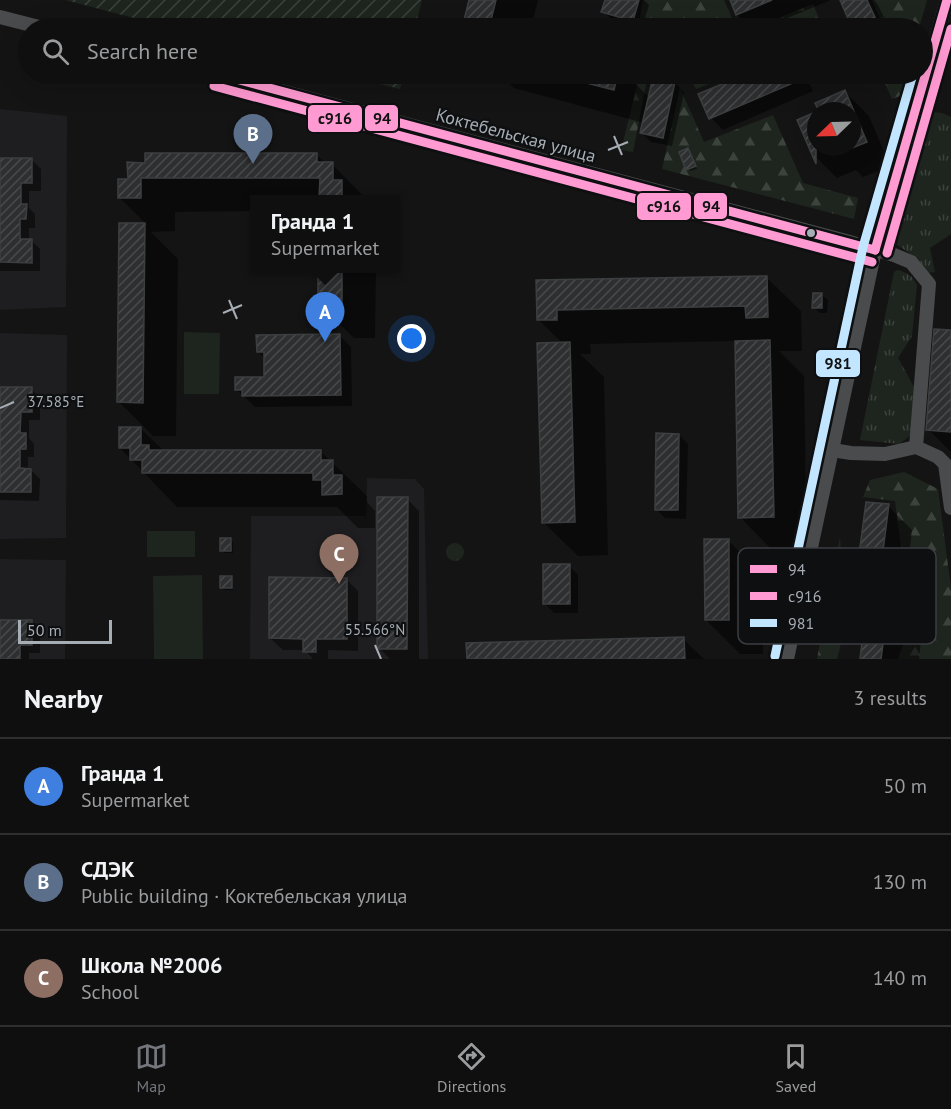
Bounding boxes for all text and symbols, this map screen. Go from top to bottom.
search box [18,18,933,84]
icon: search [39,35,72,68]
text: Search here [87,37,198,65]
north arrow [807,102,861,156]
street label: Коктебельская улица [434,103,598,167]
line badge: с916 [307,104,363,133]
line badge: 94 [364,104,399,132]
text: с916 [318,108,352,128]
text: 94 [373,108,391,128]
pin: B [234,114,272,164]
line badge: с916 [636,192,692,221]
line badge: 94 [693,192,728,220]
popup [250,195,400,273]
text: с916 [647,196,681,216]
text: 94 [702,196,720,216]
text: Гранда 1 [271,207,354,235]
unlabelled marker [805,227,817,239]
text: Supermarket [271,235,379,261]
pin: A [306,292,344,342]
your location [397,324,426,353]
line badge: 981 [815,349,861,378]
text: 981 [824,353,852,373]
text: 37.585°E [28,392,84,411]
pin: C [320,534,358,584]
legend [738,548,936,644]
text: 94 [788,559,806,579]
text: с916 [788,586,821,606]
text: 981 [788,613,814,633]
scale bar [18,617,112,644]
text: 50 m [27,620,62,640]
text: 55.566°N [345,620,405,639]
text: Nearby [24,682,102,715]
text: 3 results [854,685,927,711]
text: Гранда 1 [81,759,165,787]
text: A [37,773,50,799]
text: 50 m [884,773,927,799]
text: Supermarket [81,787,189,813]
text: СДЭК [81,855,135,883]
text: B [38,869,49,895]
text: 130 m [873,869,927,895]
text: Public building · Коктебельская улица [81,883,408,909]
text: Школа №2006 [81,951,223,979]
text: C [38,965,49,991]
text: 140 m [873,965,927,991]
text: School [81,979,139,1005]
tab: Map [135,1040,168,1096]
tab: Directions [437,1040,506,1096]
tab: Saved [776,1040,816,1096]

